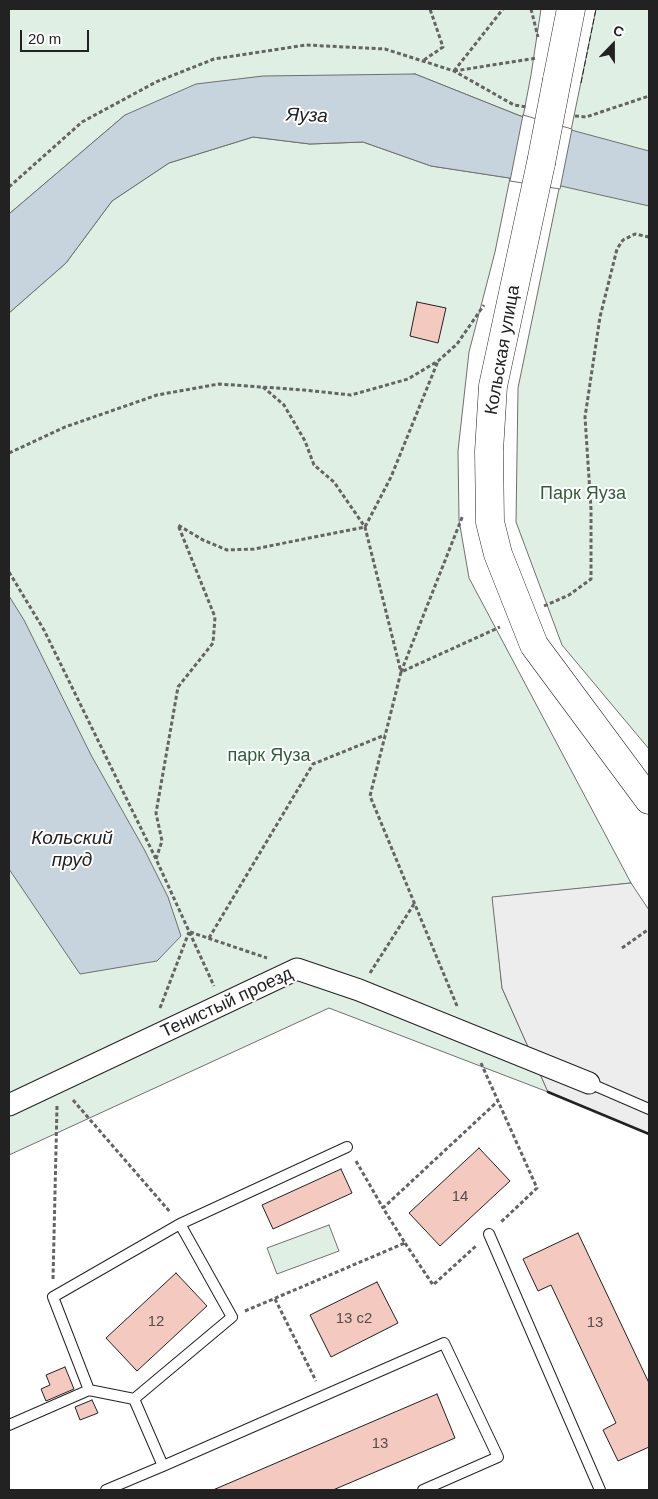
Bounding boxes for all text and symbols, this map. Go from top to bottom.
scale bar [22,20,91,52]
north arrow [588,20,638,70]
text: С [611,22,626,40]
text: 20 m [28,30,61,47]
water label: Яуза [286,104,328,128]
street label: Кольская улица [481,283,525,417]
park label: Парк Яуза [540,483,626,505]
park label: парк Яуза [228,745,310,767]
water label: Кольский пруд [31,828,113,872]
street label: Тенистый проезд [158,963,296,1043]
house number: 14 [452,1188,468,1206]
house number: 13 с2 [336,1310,372,1328]
house number: 12 [148,1313,164,1331]
house number: 13 [587,1314,603,1332]
house number: 13 [372,1435,388,1453]

